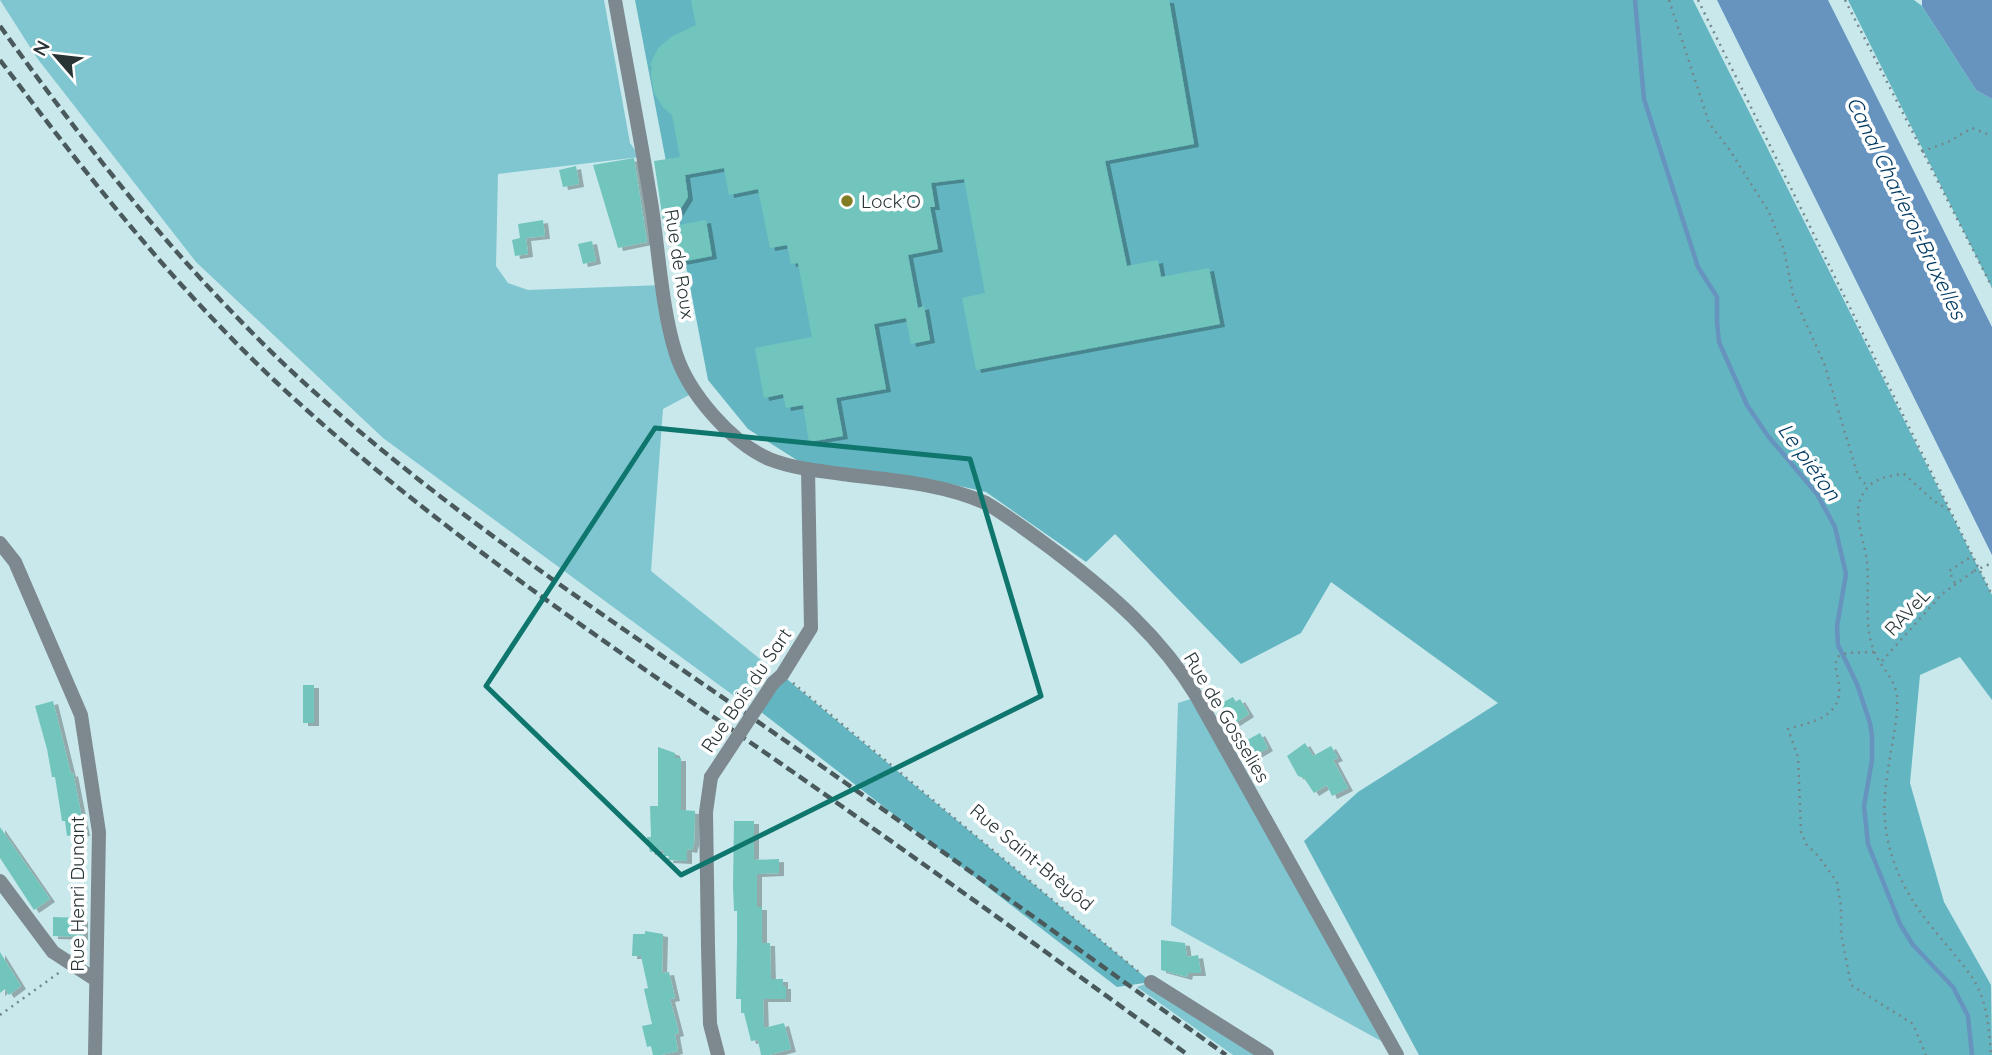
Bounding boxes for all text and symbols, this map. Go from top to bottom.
north arrow [21,21,91,91]
text: N [27,36,55,60]
water label: Canal Charleroi-Bruxelles [1842,92,1973,324]
place label: Lock’O [861,189,921,213]
marker: Lock’O [839,193,855,209]
street label: Rue de Roux [659,207,701,321]
water label: Le piéton [1773,417,1847,506]
street label: RAVeL [1879,583,1935,641]
street label: Rue Bois du Sart [696,623,796,757]
street label: Rue de Gosselies [1179,647,1275,787]
street label: Rue Saint-Brèyôd [965,798,1099,916]
street label: Rue Henri Dunant [65,816,89,972]

